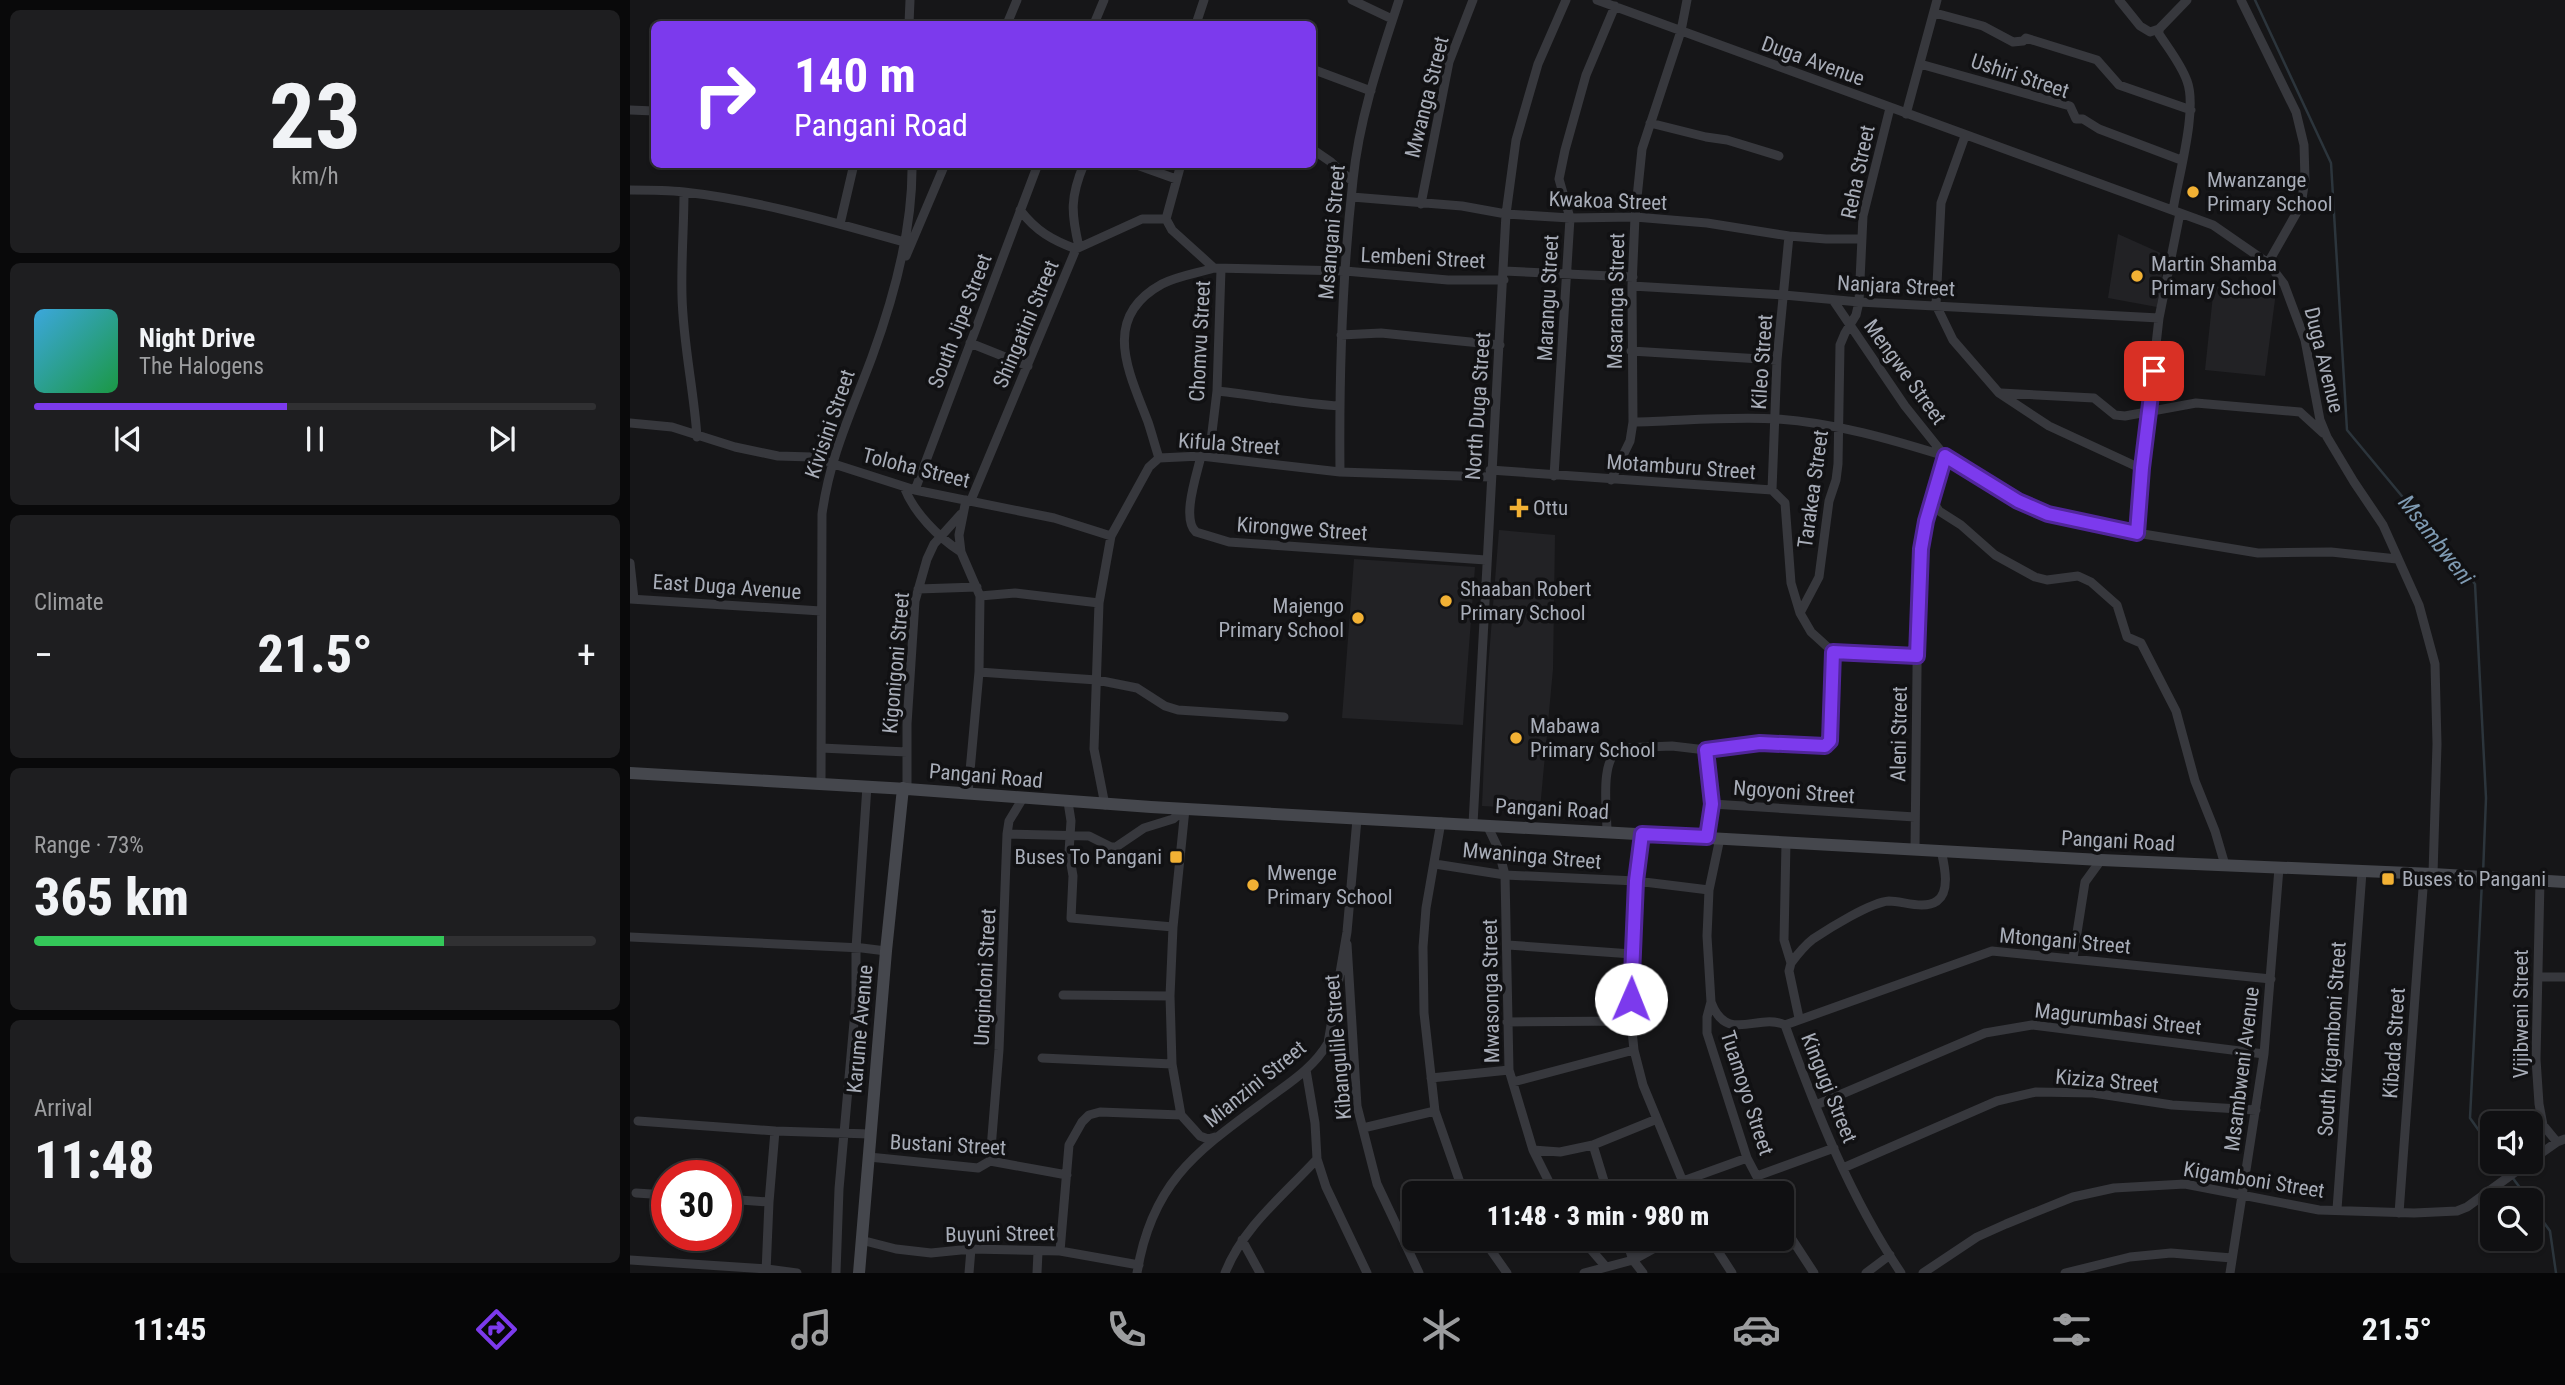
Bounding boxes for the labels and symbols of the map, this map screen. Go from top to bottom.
street label: Duga Avenue [1758,31,1868,91]
street label: Mwanga Street [1400,34,1454,160]
street label: Ushiri Street [1968,49,2072,103]
street label: Reha Street [1836,123,1880,221]
street label: Msangani Street [1314,164,1350,300]
place label: Mwanzange Primary School [2207,168,2333,216]
marker: Mwanzange Primary School [2185,184,2201,200]
street label: Kwakoa Street [1548,187,1668,215]
street label: Msaranga Street [1603,233,1629,369]
street label: Marangu Street [1533,234,1563,362]
street label: Lembeni Street [1360,243,1486,273]
street label: South Jipe Street [923,250,997,392]
place label: Martin Shamba Primary School [2151,252,2277,300]
street label: Shingatini Street [988,256,1064,392]
marker: Martin Shamba Primary School [2129,268,2145,284]
street label: Nanjara Street [1836,271,1956,301]
street label: Chomvu Street [1185,280,1215,402]
street label: Duga Avenue [2299,305,2349,415]
street label: Kileo Street [1747,314,1777,410]
street label: Mengwe Street [1859,315,1951,429]
street label: North Duga Street [1461,331,1495,481]
pin [2124,341,2184,401]
street label: Kivisini Street [800,366,860,482]
street label: Kifula Street [1177,428,1281,460]
street label: Tarakea Street [1793,428,1833,550]
street label: Toloha Street [860,443,972,493]
street label: Motamburu Street [1606,450,1756,484]
water label: Msambweni [2393,490,2480,591]
place label: Ottu [1533,496,1568,520]
marker: Ottu [1511,500,1527,516]
street label: Kirongwe Street [1236,512,1368,546]
street label: East Duga Avenue [652,570,802,604]
place label: Shaaban Robert Primary School [1460,577,1592,625]
street label: Kigonigoni Street [878,591,914,735]
marker: Shaaban Robert Primary School [1438,593,1454,609]
place label: Majengo Primary School [1218,594,1344,642]
marker: Majengo Primary School [1350,610,1366,626]
street label: Aleni Street [1886,686,1912,782]
place label: Mabawa Primary School [1530,714,1656,762]
marker: Mabawa Primary School [1508,730,1524,746]
street label: Pangani Road [928,759,1044,793]
street label: Ngoyoni Street [1732,776,1856,808]
street label: Pangani Road [1494,794,1610,824]
street label: Pangani Road [2060,826,2176,856]
street label: Mwaninga Street [1462,838,1602,874]
place label: Buses To Pangani [1015,845,1162,869]
marker: Buses To Pangani [1168,849,1184,865]
place label: Mwenge Primary School [1267,861,1393,909]
place label: Buses to Pangani [2402,867,2546,891]
marker: Buses to Pangani [2380,871,2396,887]
marker: Mwenge Primary School [1245,877,1261,893]
street label: Ungindoni Street [969,908,1001,1046]
street label: Mwasonga Street [1478,919,1504,1063]
street label: Mtongani Street [1998,923,2132,959]
street label: South Kigamboni Street [2313,941,2351,1137]
street label: Vijibweni Street [2509,950,2533,1078]
position arrow [1594,962,1668,1036]
street label: Karume Avenue [842,964,878,1094]
street label: Kibangulile Street [1320,973,1356,1121]
street label: Msambweni Avenue [2220,985,2264,1153]
street label: Kibada Street [2378,987,2410,1099]
street label: Magurumbasi Street [2033,998,2203,1040]
street label: Tuamoyo Street [1716,1028,1778,1158]
street label: Kingugi Street [1796,1030,1862,1146]
street label: Mianzini Street [1199,1036,1311,1132]
street label: Kiziza Street [2054,1065,2160,1097]
street label: Bustani Street [889,1130,1007,1160]
street label: Kigamboni Street [2182,1157,2326,1203]
speed limit sign: 30 [651,1160,742,1251]
street label: Buyuni Street [945,1221,1055,1247]

